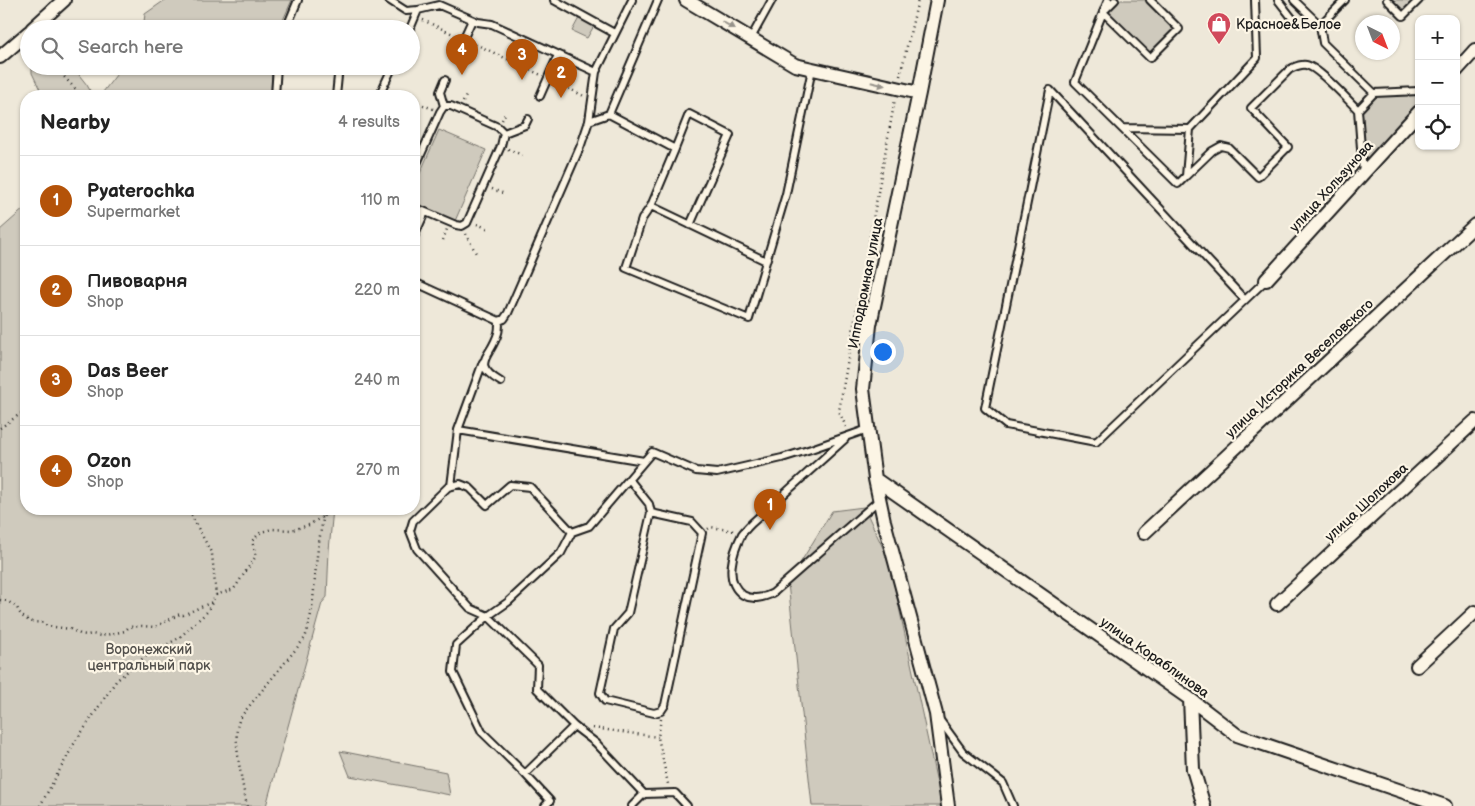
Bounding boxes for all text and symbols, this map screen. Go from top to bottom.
shop icon: Красное&Белое [1206,11,1232,45]
north arrow [1355,15,1400,60]
map controls [1415,15,1460,150]
button: + [1415,15,1460,60]
place label: Красное&Белое [1236,16,1341,33]
search box [20,20,420,75]
one-way arrow [722,20,735,29]
icon: search [38,34,66,62]
pin: 4 [446,34,478,75]
text: Search here [78,36,183,59]
pin: 3 [506,39,538,80]
pin: 2 [545,57,577,98]
button: − [1415,60,1460,105]
one-way arrow [870,80,885,88]
button: locate [1415,105,1460,150]
text: Nearby [40,110,110,135]
text: 4 results [338,113,400,132]
street label: улица Хользунова [1286,137,1377,236]
text: Pyaterochka [87,180,195,203]
text: 1 [53,191,59,210]
text: 110 m [361,191,400,210]
text: Supermarket [87,203,180,222]
street label: Ипподромная улица [844,216,887,350]
text: Пивоварня [87,270,187,293]
text: 2 [51,281,61,300]
text: 220 m [354,281,400,300]
text: Shop [87,293,124,312]
street label: улица Историка Веселовского [1222,295,1377,441]
your location [870,339,896,365]
text: Das Beer [87,360,168,383]
text: 3 [51,371,61,390]
text: 240 m [354,371,400,390]
text: Shop [87,383,124,402]
text: Ozon [87,450,131,473]
street label: улица Шолохова [1321,459,1412,545]
text: 4 [51,461,61,480]
text: 270 m [356,461,400,480]
text: Shop [87,473,124,492]
pin: 1 [754,489,786,530]
street label: улица Кораблинова [1097,613,1213,702]
park label: Воронежский центральный парк [87,641,211,674]

